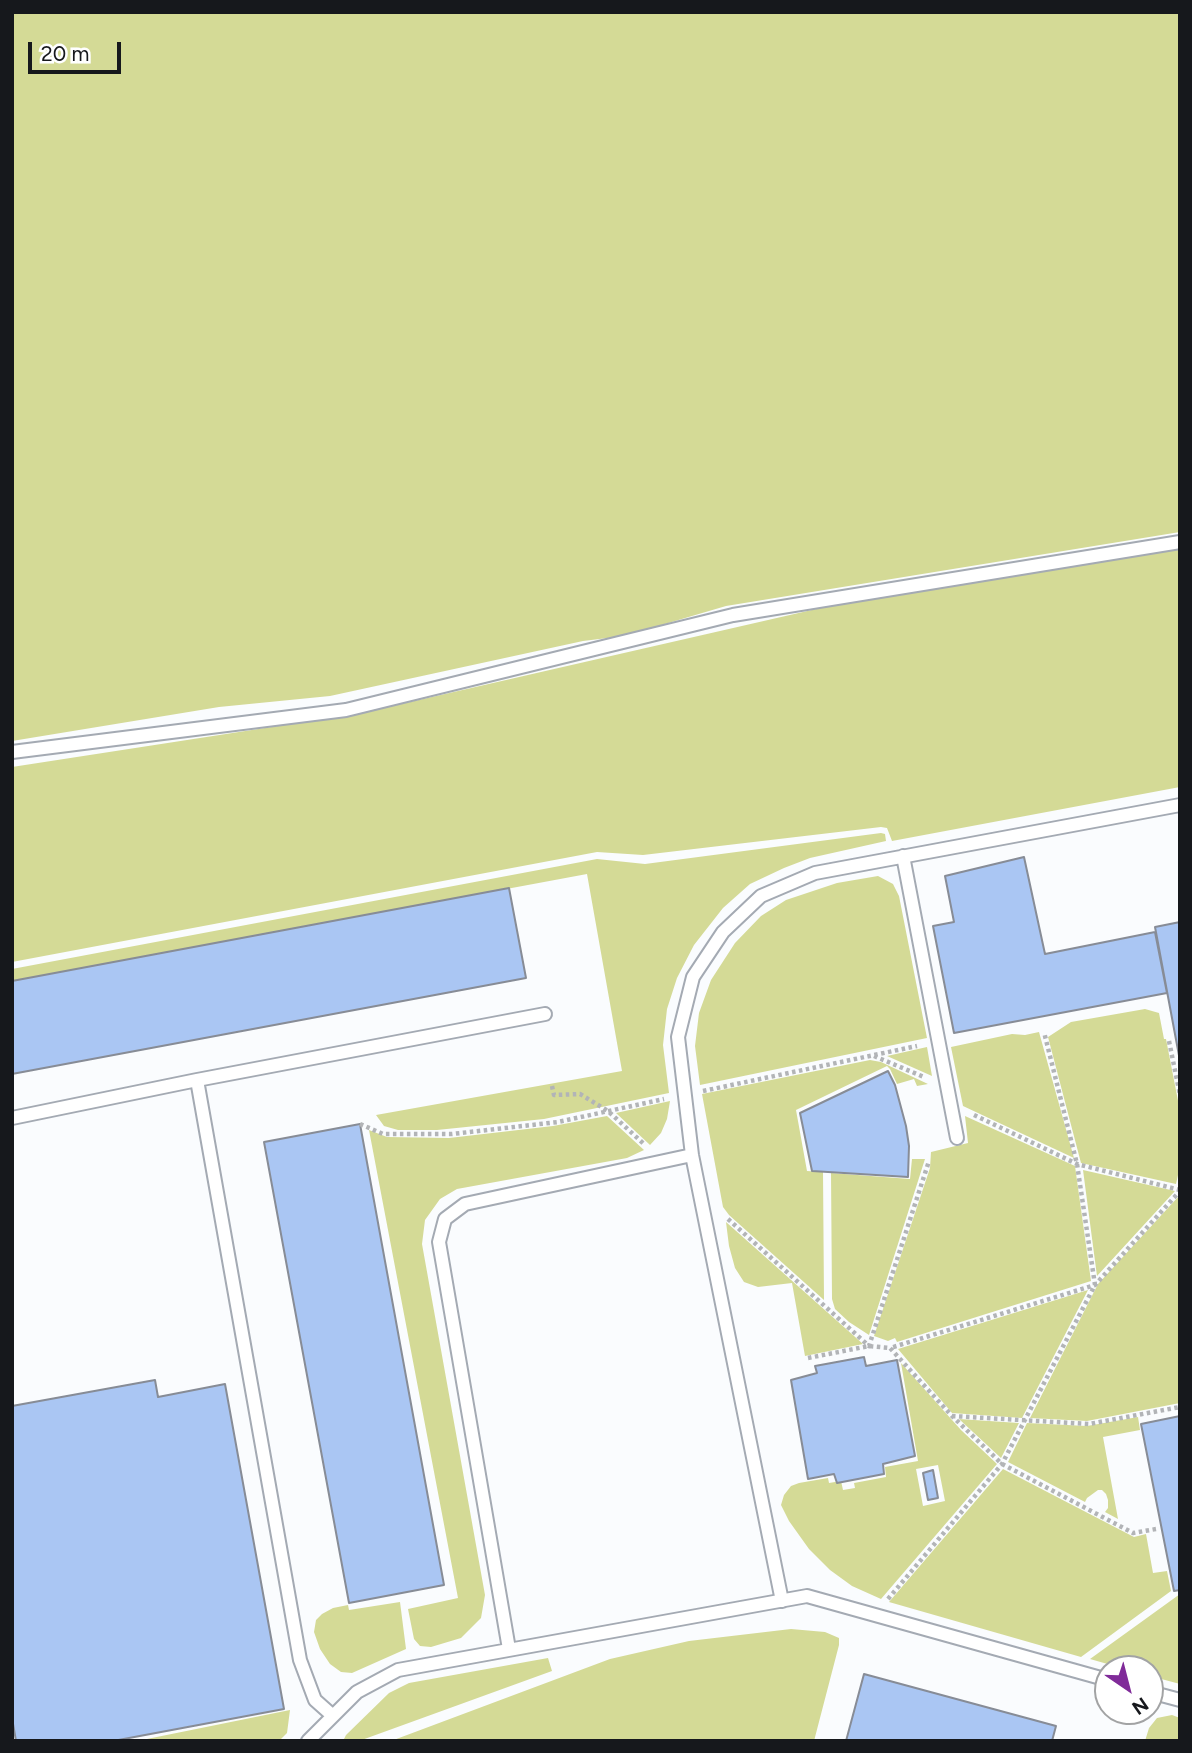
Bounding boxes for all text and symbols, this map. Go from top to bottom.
scale bar [32,28,124,72]
text: 20 m [41,41,89,66]
north arrow [1094,1655,1164,1725]
text: N [1128,1692,1153,1720]

